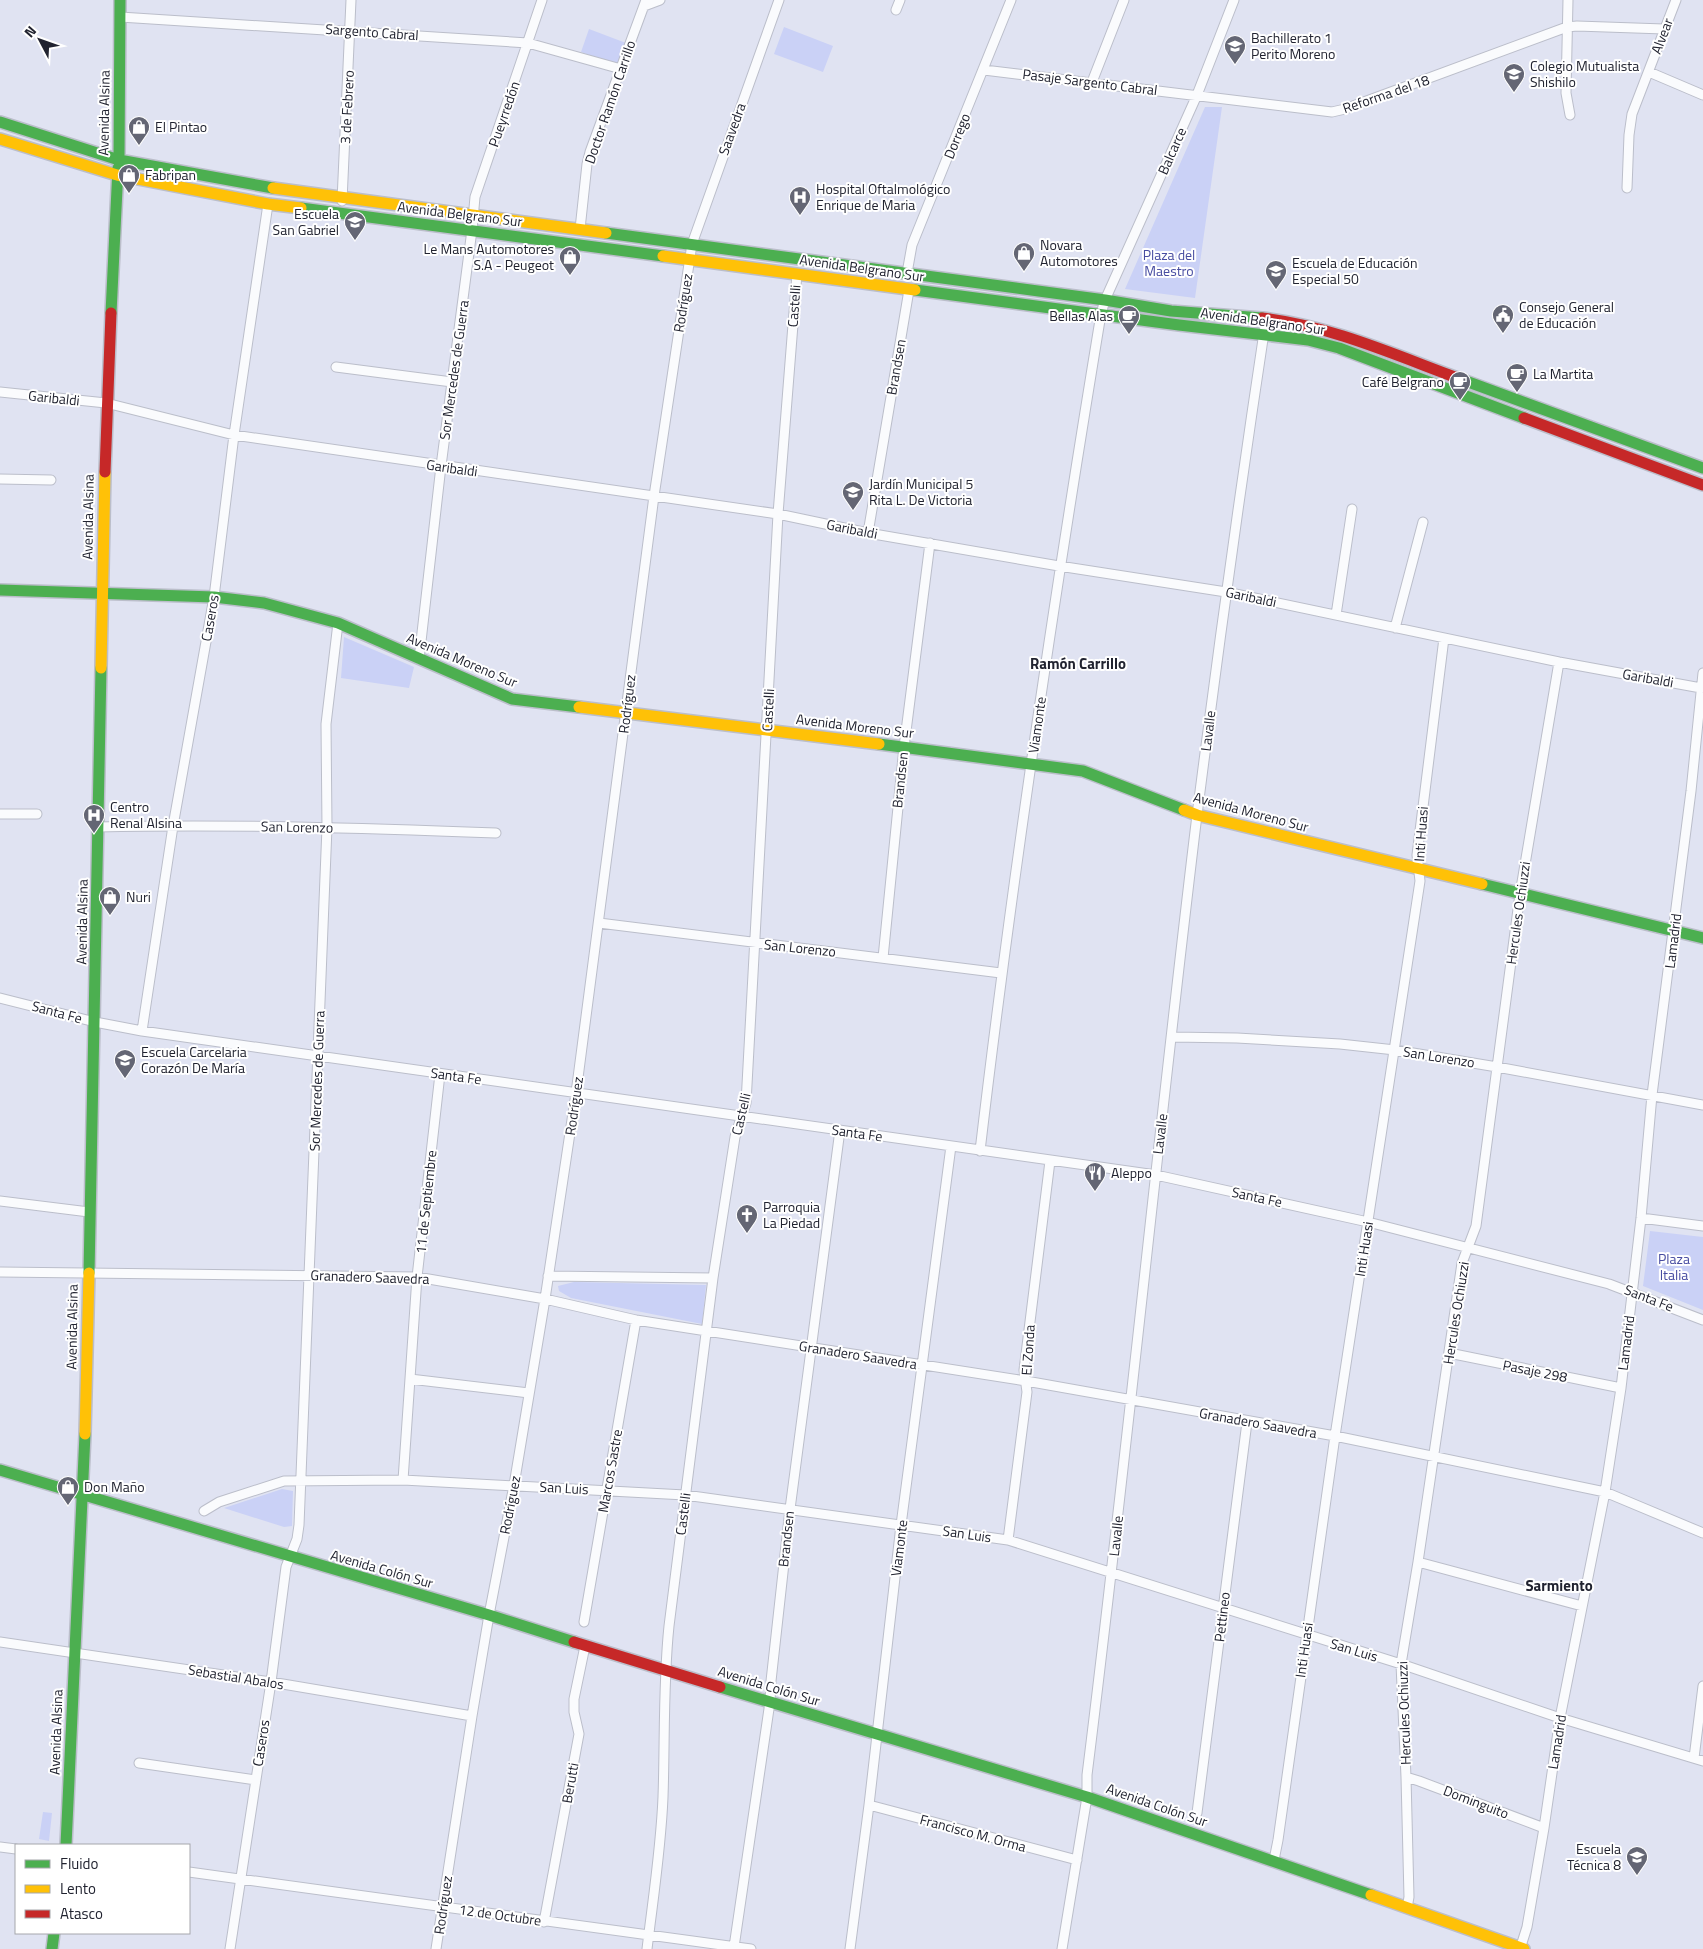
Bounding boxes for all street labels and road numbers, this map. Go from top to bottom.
street label: Alvear [1645,15,1678,57]
street label: Sargento Cabral [325,18,419,45]
street label: Doctor Ramón Carrillo [579,37,641,166]
street label: Pasaje Sargento Cabral [1022,63,1159,100]
street label: Reforma del 18 [1340,69,1432,118]
street label: Avenida Alsina [92,70,115,156]
street label: 3 de Febrero [334,70,359,144]
street label: Pueyrredón [482,78,525,150]
street label: Saavedra [712,100,751,158]
street label: Dorrego [938,110,975,162]
street label: Balcarce [1152,124,1191,178]
street label: Avenida Belgrano Sur [396,195,524,232]
street label: Avenida Belgrano Sur [798,248,926,287]
street label: Rodríguez [667,272,698,334]
street label: Castelli [782,284,805,328]
street label: Sor Mercedes de Guerra [433,299,474,441]
street label: Avenida Belgrano Sur [1199,301,1327,340]
street label: Brandsen [880,337,911,397]
street label: Garibaldi [27,384,81,411]
street label: Garibaldi [425,454,479,481]
street label: Avenida Alsina [76,474,99,560]
street label: Garibaldi [825,513,879,544]
street label: Garibaldi [1224,581,1279,612]
street label: Caseros [195,593,224,643]
street label: Avenida Moreno Sur [404,627,521,692]
street label: Garibaldi [1621,663,1675,692]
street label: Rodríguez [612,673,641,735]
street label: Castelli [756,688,779,732]
street label: Viamonte [1022,695,1051,755]
street label: Avenida Moreno Sur [795,708,915,743]
street label: Lavalle [1195,709,1220,752]
street label: Brandsen [886,751,913,809]
street label: Avenida Moreno Sur [1191,786,1311,837]
street label: Inti Huasi [1408,806,1433,862]
street label: San Lorenzo [261,815,333,838]
street label: Hercules Ochiuzzi [1500,860,1535,966]
street label: Avenida Alsina [70,879,93,965]
street label: Lamadrid [1659,912,1686,970]
street label: San Lorenzo [763,933,837,962]
street label: Santa Fe [30,995,85,1028]
street label: Sor Mercedes de Guerra [304,1010,329,1152]
street label: San Lorenzo [1402,1040,1476,1073]
street label: Santa Fe [429,1062,483,1089]
street label: Rodríguez [559,1075,588,1137]
street label: Castelli [725,1091,756,1137]
street label: Lavalle [1147,1112,1172,1155]
street label: Santa Fe [830,1119,884,1146]
street label: 11 de Septiembre [410,1149,441,1255]
street label: Santa Fe [1230,1181,1284,1212]
street label: Inti Huasi [1349,1220,1378,1278]
street label: Hercules Ochiuzzi [1437,1260,1474,1366]
street label: Granadero Saavedra [310,1264,430,1289]
street label: Santa Fe [1621,1279,1677,1317]
street label: Avenida Alsina [60,1284,83,1370]
street label: Lamadrid [1612,1314,1639,1372]
street label: El Zonda [1015,1324,1040,1376]
street label: Granadero Saavedra [798,1335,919,1374]
street label: Pasaje 298 [1501,1354,1569,1387]
street label: Granadero Saavedra [1198,1402,1319,1443]
street label: Marcos Sastre [592,1428,627,1514]
street label: Rodríguez [494,1474,525,1536]
street label: San Luis [539,1476,589,1499]
street label: Castelli [669,1491,696,1536]
street label: Brandsen [772,1510,799,1568]
street label: Lavalle [1103,1515,1128,1557]
street label: Viamonte [885,1518,912,1577]
street label: San Luis [941,1520,993,1547]
street label: Avenida Colón Sur [328,1544,436,1593]
street label: Pettineo [1208,1591,1235,1643]
street label: Inti Huasi [1289,1621,1318,1679]
street label: San Luis [1328,1632,1381,1667]
street label: Sebastial Abalos [187,1659,285,1694]
street label: Avenida Colón Sur [715,1660,823,1711]
street label: Hercules Ochiuzzi [1391,1661,1416,1765]
street label: Avenida Alsina [44,1689,67,1775]
street label: Lamadrid [1542,1713,1571,1771]
street label: Caseros [246,1718,275,1768]
street label: Berutti [556,1761,583,1805]
street label: Avenida Colón Sur [1104,1777,1211,1832]
street label: Dominguito [1440,1779,1512,1824]
street label: Francisco M. Orma [918,1808,1029,1857]
street label: Rodríguez [428,1874,457,1936]
street label: 12 de Octubre [457,1898,543,1931]

